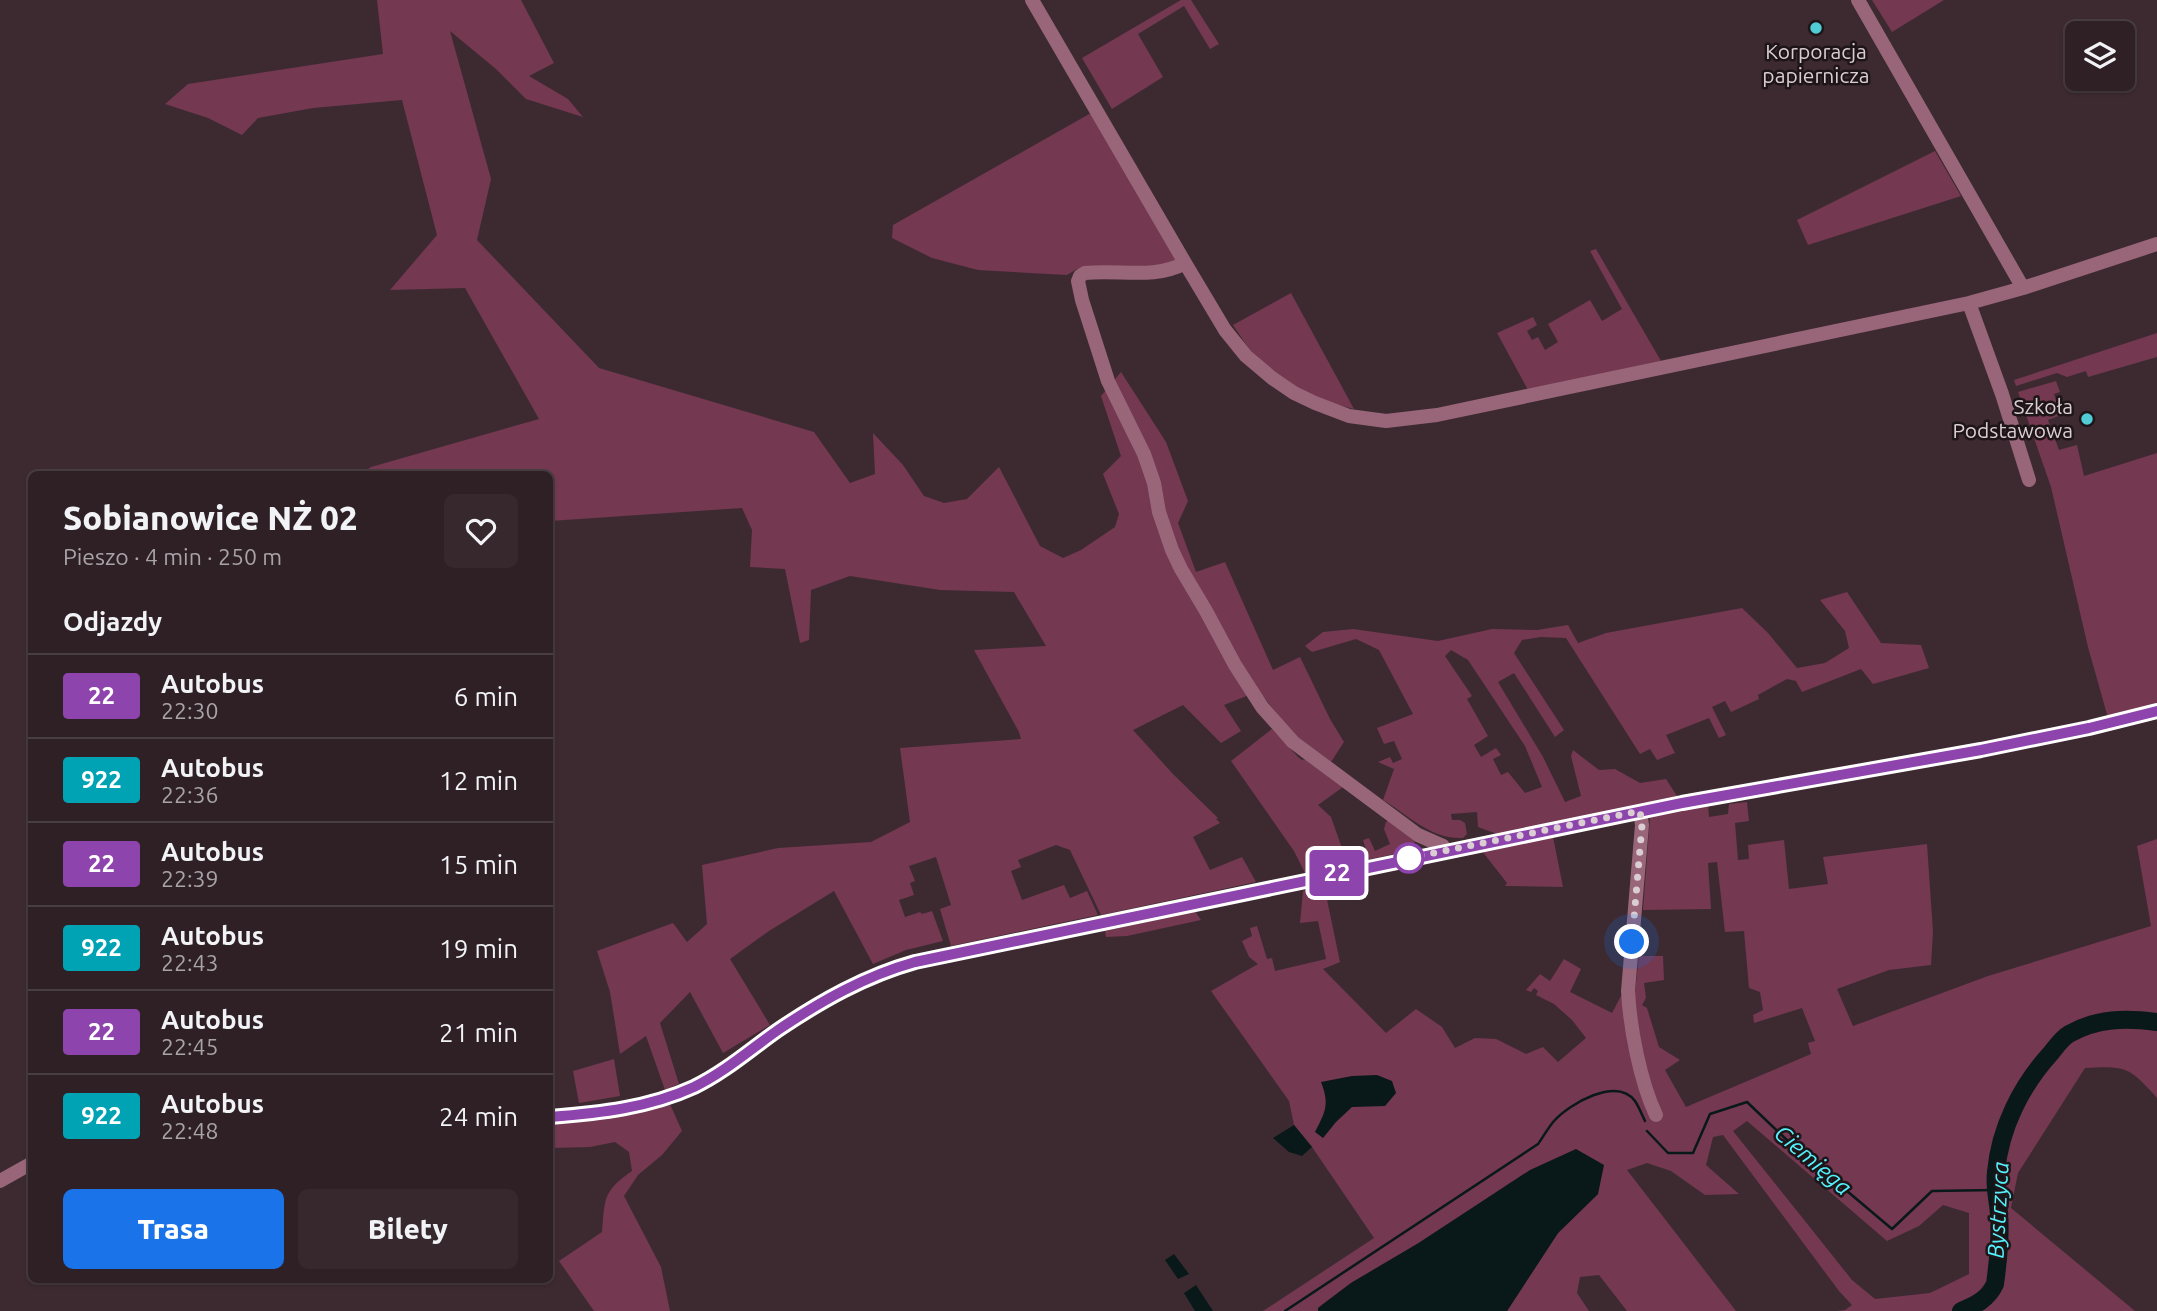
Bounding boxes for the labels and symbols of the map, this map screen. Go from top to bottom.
marker: Korporacja papiernicza [1808,20,1824,36]
place label: Korporacja papiernicza [1762,39,1870,87]
place label: Szkoła Podstawowa [1952,394,2073,442]
marker: Szkoła Podstawowa [2079,411,2095,427]
unlabelled marker [1394,843,1424,873]
line badge: 22 [1306,850,1368,896]
your location [1614,924,1649,959]
water label: Ciemięga [1770,1120,1857,1200]
water label: Bystrzyca [1982,1161,2013,1259]

